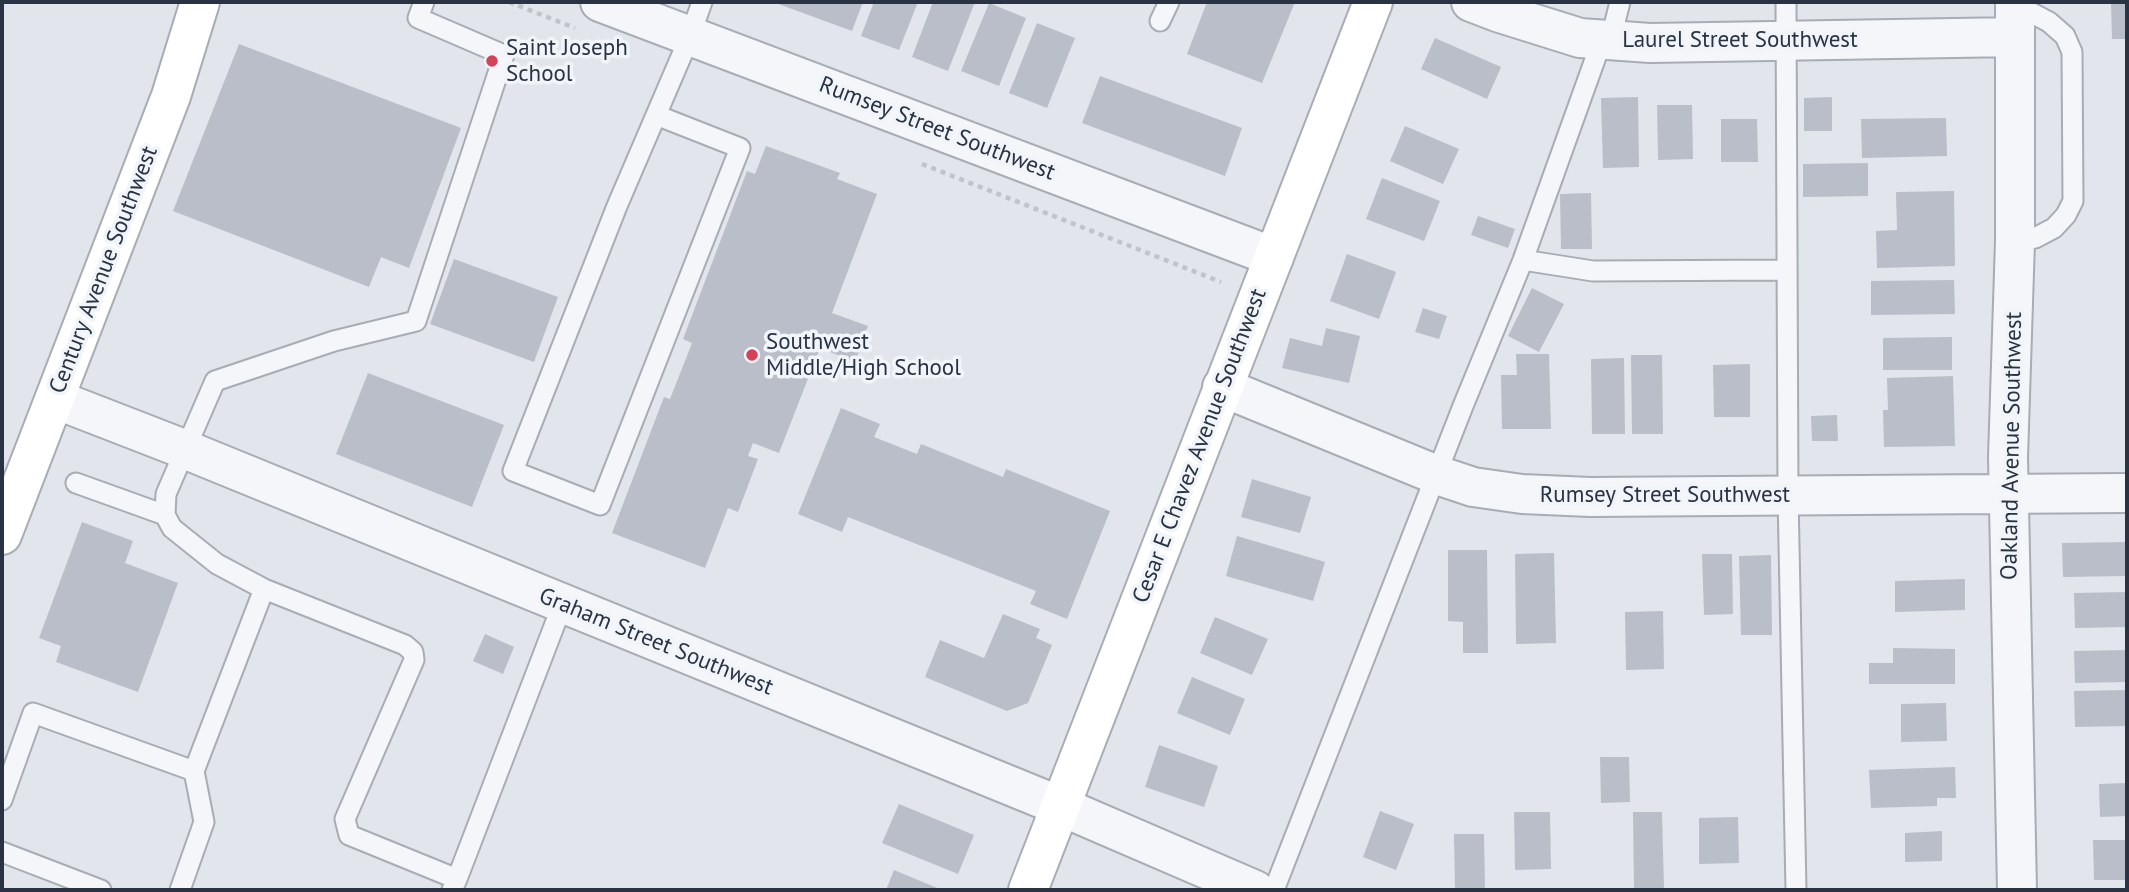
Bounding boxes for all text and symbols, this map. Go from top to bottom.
street label: Laurel Street Southwest [1622,26,1858,54]
place label: Saint Joseph School [506,34,628,88]
marker: Saint Joseph School [484,53,500,69]
street label: Rumsey Street Southwest [815,71,1059,187]
street label: Century Avenue Southwest [44,142,164,398]
street label: Cesar E Chavez Avenue Southwest [1127,285,1273,607]
street label: Oakland Avenue Southwest [1996,312,2028,580]
place label: Southwest Middle/High School [766,328,961,382]
marker: Southwest Middle/High School [744,347,760,363]
street label: Rumsey Street Southwest [1540,481,1790,509]
street label: Graham Street Southwest [535,582,777,702]

